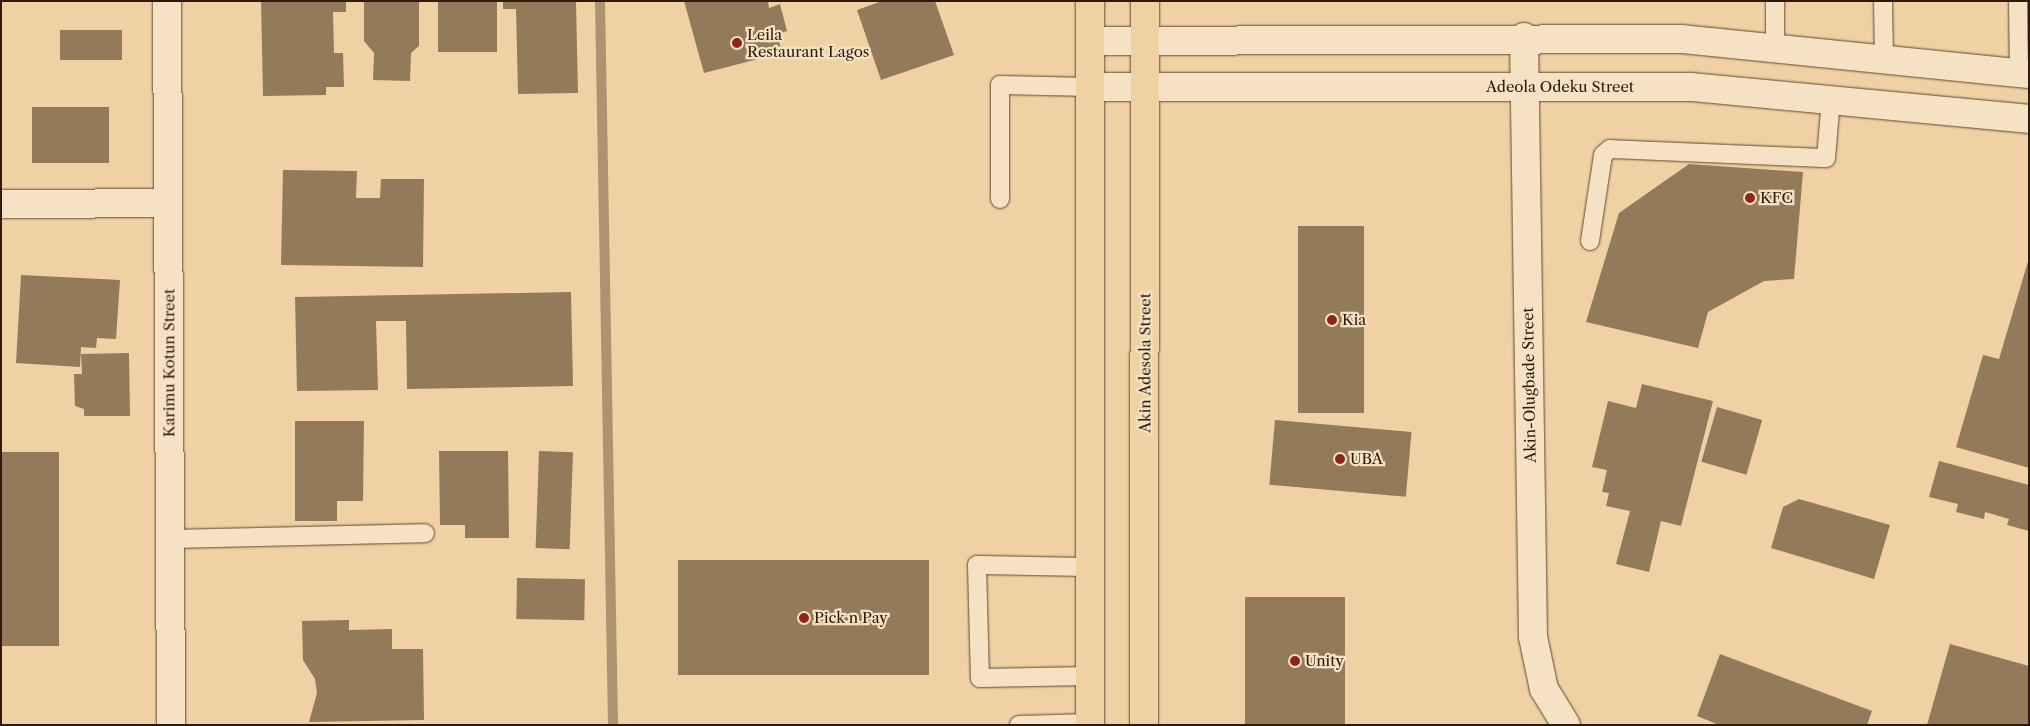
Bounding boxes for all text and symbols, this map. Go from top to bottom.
place label: Leila Restaurant Lagos [747,25,869,60]
marker: Leila Restaurant Lagos [731,37,743,49]
street label: Adeola Odeku Street [1486,78,1634,96]
place label: KFC [1760,189,1793,207]
marker: KFC [1744,192,1756,204]
street label: Karimu Kotun Street [160,289,178,437]
street label: Akin Adesola Street [1136,293,1154,433]
street label: Akin-Olugbade Street [1519,307,1539,463]
place label: Kia [1342,311,1366,329]
marker: Kia [1326,314,1338,326]
place label: UBA [1350,450,1383,468]
marker: UBA [1334,453,1346,465]
place label: Pick n Pay [814,609,888,627]
marker: Pick n Pay [798,612,810,624]
place label: Unity [1305,652,1344,670]
marker: Unity [1289,655,1301,667]

